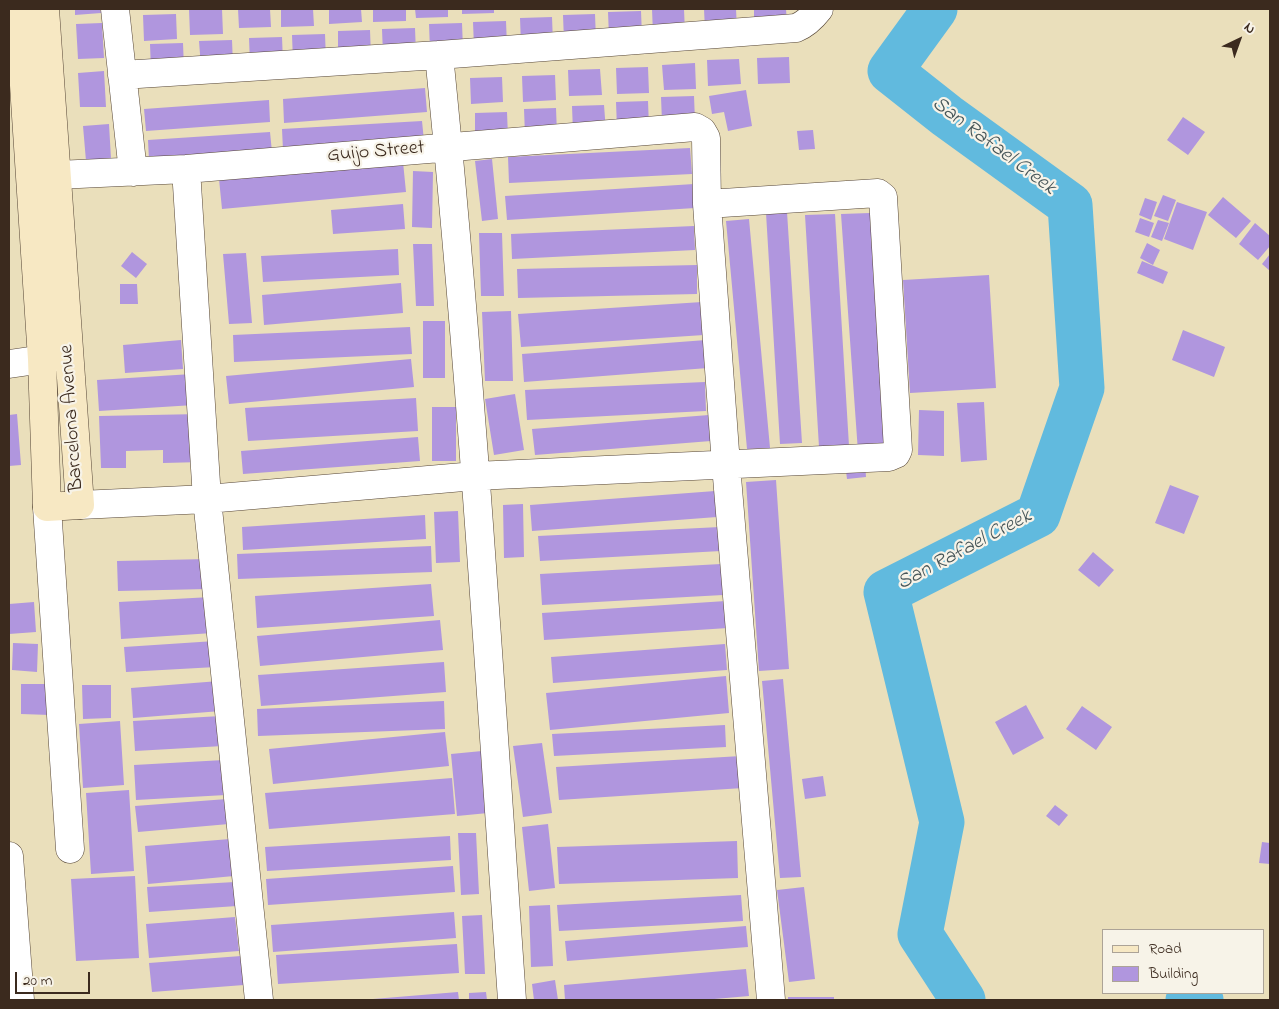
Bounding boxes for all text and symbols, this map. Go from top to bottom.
north arrow [1214,15,1264,65]
text: N [1239,18,1260,39]
water label: San Rafael Creek [926,92,1060,202]
street label: Guijo Street [326,137,426,169]
street label: Barcelona Avenue [56,344,90,492]
water label: San Rafael Creek [893,505,1037,597]
legend [1102,929,1264,994]
text: Road [1149,938,1182,960]
scale bar [18,962,92,994]
text: Building [1149,963,1198,985]
text: 20 m [23,970,52,992]

